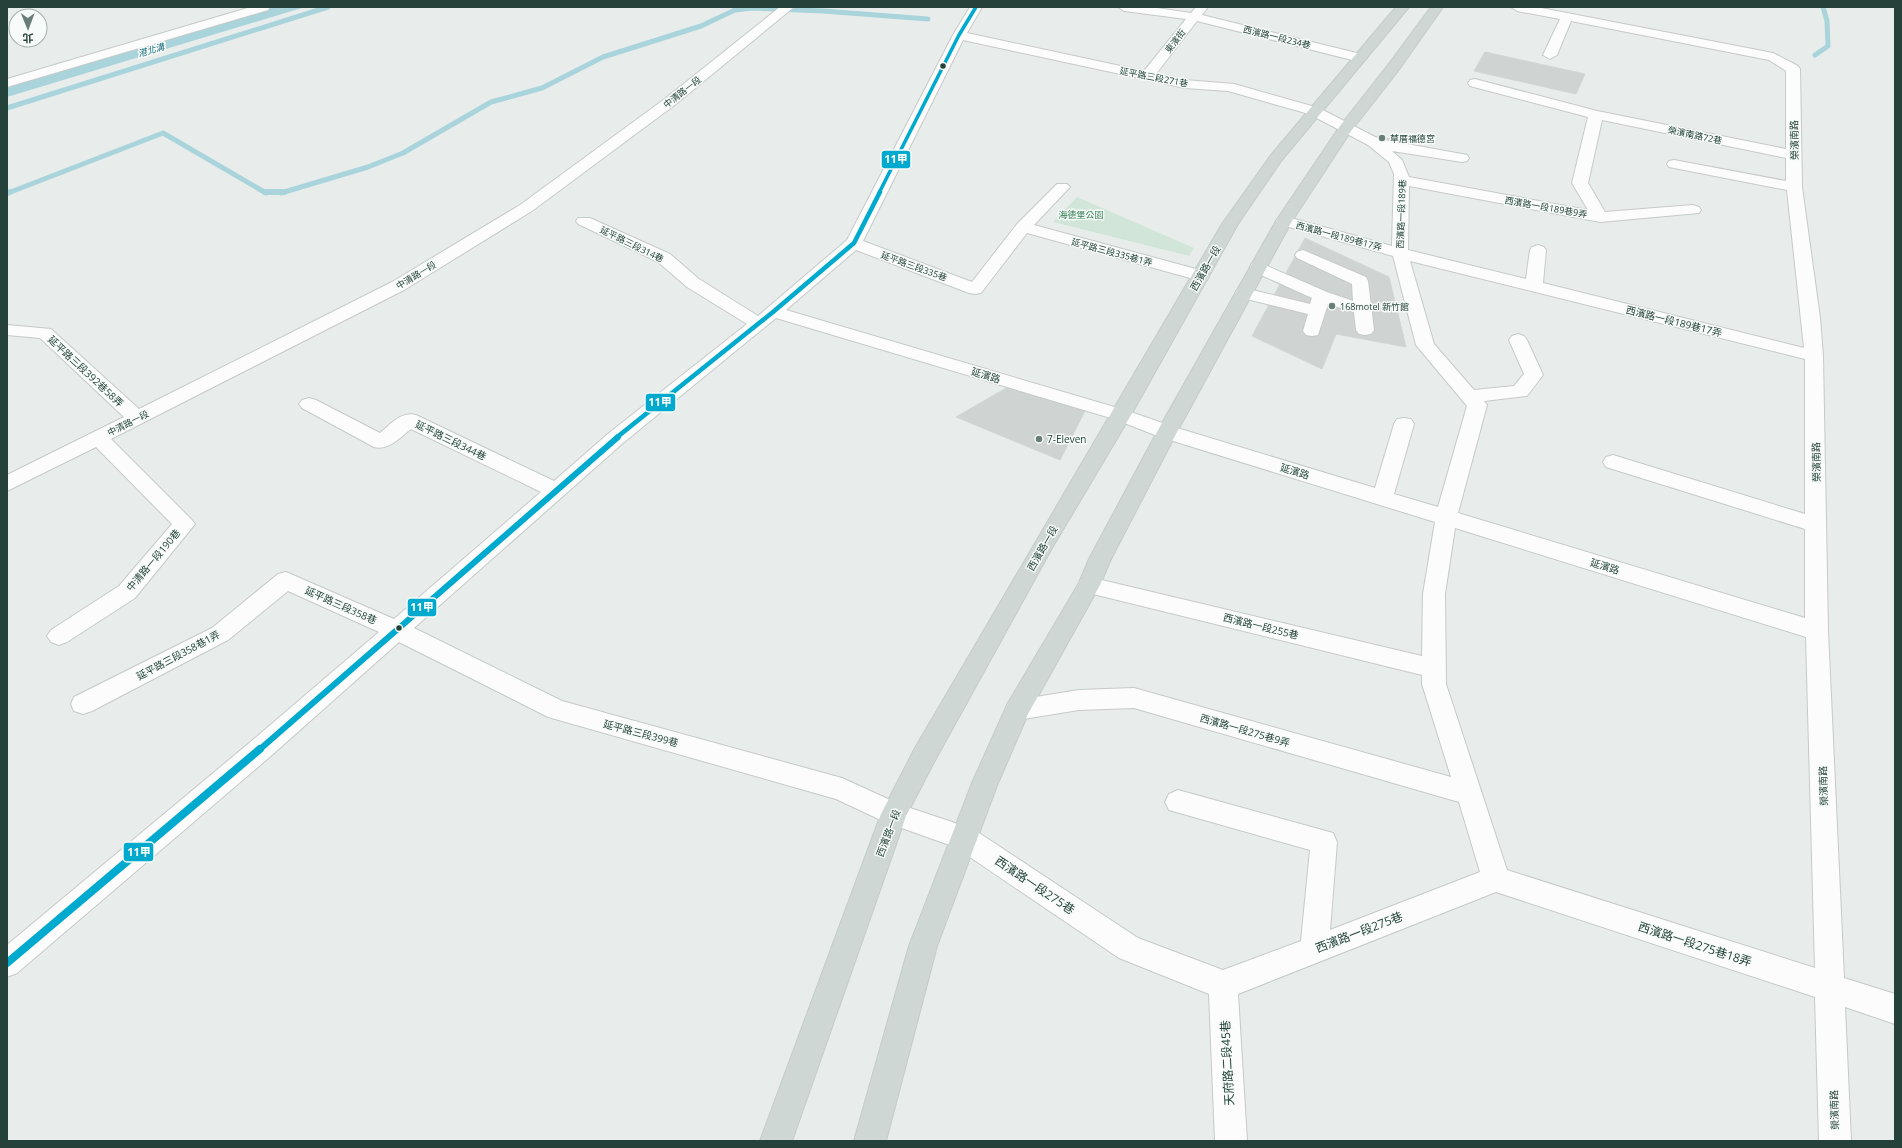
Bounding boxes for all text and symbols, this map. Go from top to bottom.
north arrow [8,8,48,48]
street label: 西濱路一段234巷 [1242,22,1312,52]
street label: 東濱街 [1162,26,1188,56]
text: 北 [23,31,34,46]
water label: 港北溝 [136,39,168,60]
unlabelled marker [938,61,948,71]
street label: 延平路三段271巷 [1119,64,1189,90]
street label: 中清路一段 [660,73,704,111]
street label: 榮濱南路 [1787,120,1801,160]
street label: 榮濱南路72巷 [1667,123,1723,147]
place label: 草厝福德宮 [1390,132,1435,145]
marker: 草厝福德宮 [1377,133,1387,143]
line badge: 11甲 [881,150,911,169]
text: 11甲 [884,151,908,166]
street label: 西濱路一段189巷 [1393,179,1409,249]
street label: 西濱路一段189巷9弄 [1504,193,1588,221]
park label: 海德堡公園 [1058,208,1104,221]
street label: 西濱路一段189巷17弄 [1294,218,1384,254]
street label: 延平路三段314巷 [598,223,666,265]
street label: 延平路三段335巷1弄 [1070,235,1154,269]
street label: 西濱路一段 [1186,243,1224,293]
street label: 延平路三段335巷 [879,248,949,284]
street label: 中清路一段 [393,258,439,292]
place label: 168motel 新竹館 [1340,300,1409,313]
marker: 168motel 新竹館 [1327,301,1337,311]
street label: 西濱路一段189巷17弄 [1624,302,1724,340]
street label: 延平路三段392巷58弄 [45,332,127,410]
street label: 延濱路 [970,364,1002,386]
line badge: 11甲 [645,393,676,412]
text: 11甲 [648,394,672,409]
street label: 中清路一段 [105,407,151,439]
street label: 延平路三段344巷 [413,417,489,463]
place label: 7-Eleven [1047,432,1086,446]
marker: 7-Eleven [1034,434,1044,444]
street label: 榮濱南路 [1809,442,1823,482]
street label: 延濱路 [1279,460,1311,482]
street label: 西濱路一段 [1023,523,1061,573]
street label: 中清路一段190巷 [123,526,183,594]
street label: 延濱路 [1589,555,1621,577]
street label: 延平路三段358巷 [303,583,379,627]
line badge: 11甲 [407,598,437,617]
text: 11甲 [410,599,434,614]
street label: 西濱路一段255巷 [1222,610,1300,642]
unlabelled marker [394,623,404,633]
street label: 延平路三段358巷1弄 [134,627,222,683]
street label: 西濱路一段275巷9弄 [1198,710,1292,750]
street label: 延平路三段399巷 [602,716,680,750]
street label: 榮濱南路 [1815,766,1831,806]
street label: 西濱路一段 [873,807,903,859]
line badge: 11甲 [123,842,154,862]
text: 11甲 [127,844,151,859]
street label: 西濱路一段275巷 [992,852,1078,918]
street label: 西濱路一段275巷 [1313,907,1405,957]
street label: 西濱路一段275巷18弄 [1636,918,1754,970]
street label: 天府路二段45巷 [1216,1020,1238,1106]
street label: 榮濱南路 [1826,1090,1842,1130]

